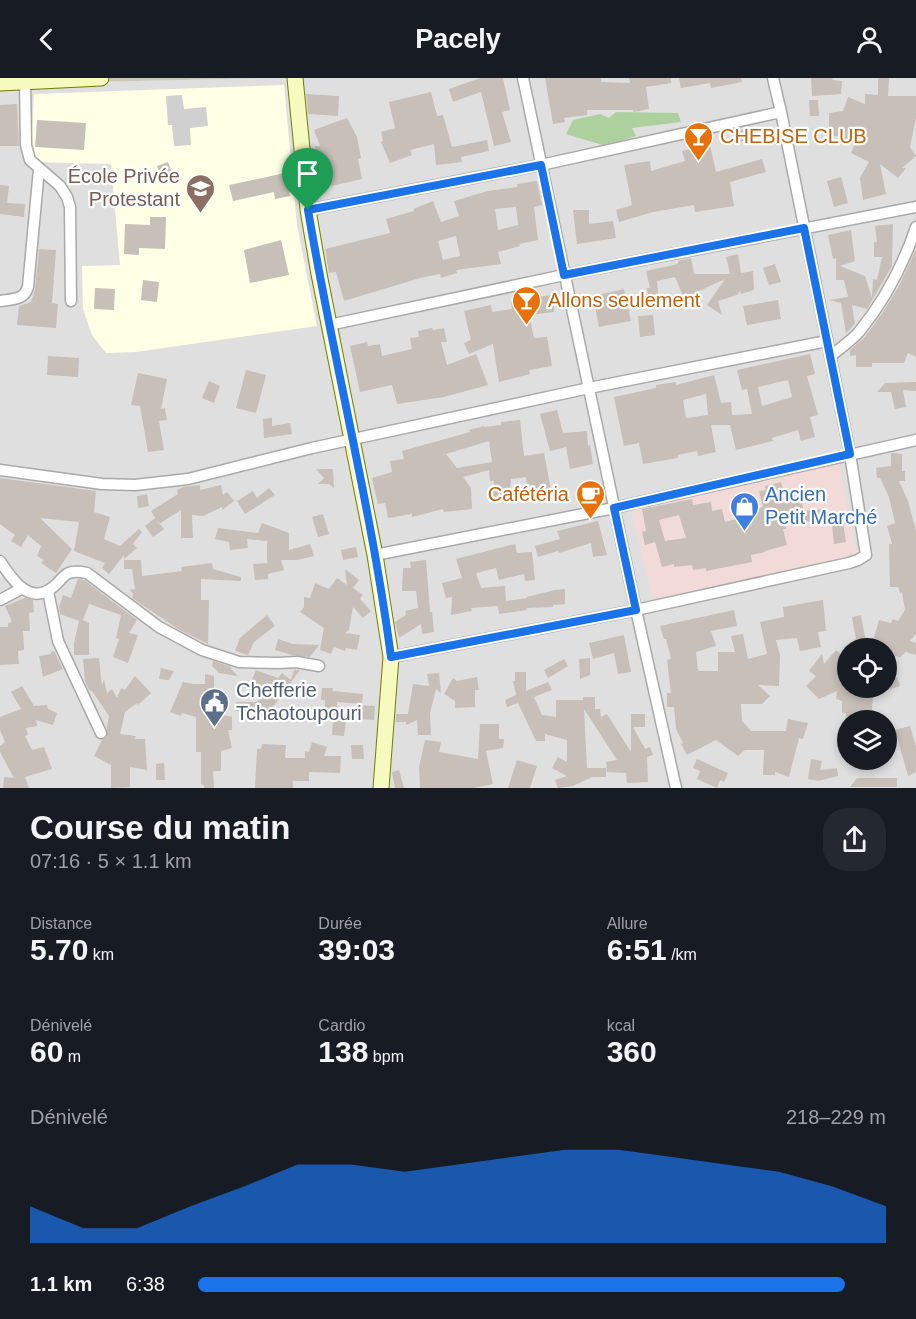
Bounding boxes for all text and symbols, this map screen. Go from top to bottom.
icon: back [30,23,63,56]
icon: person [853,23,886,56]
text: Pacely [415,24,501,54]
bar icon: CHEBISE CLUB [683,120,715,162]
place label: CHEBISE CLUB [720,125,867,147]
pin [282,148,333,210]
icon: arrive [291,157,324,190]
place label: École Privée Protestant [68,165,180,210]
school or university icon: École Privée Protestant [185,172,217,214]
bar icon: Allons seulement [511,284,543,326]
place label: Allons seulement [548,289,701,311]
cafe icon: Cafétéria [574,478,606,520]
place label: Cafétéria [488,483,570,505]
place label: Ancien Petit Marché [765,483,877,528]
shop icon: Ancien Petit Marché [728,490,760,532]
map controls [837,638,897,770]
button: locate [837,638,897,698]
place label: Chefferie Tchaotoupouri [236,679,362,724]
public building icon: Chefferie Tchaotoupouri [199,686,231,728]
button: layers [837,710,897,770]
button: share [823,808,886,871]
text: Course du matin [30,809,290,846]
text: 07:16 · 5 × 1.1 km [30,850,192,872]
text: Distance [30,915,92,932]
text: Durée [318,915,362,932]
text: Allure [607,915,648,932]
text: 5.70 [30,933,88,966]
text: 39:03 [318,933,395,966]
text: 6:51 [607,933,667,966]
text: km [88,946,114,963]
text: /km [667,946,697,963]
text: Dénivelé [30,1017,92,1034]
text: Cardio [318,1017,365,1034]
text: kcal [607,1017,635,1034]
text: 60 [30,1035,63,1068]
text: 138 [318,1035,368,1068]
text: 360 [607,1035,657,1068]
text: m [63,1048,81,1065]
text: bpm [368,1048,404,1065]
text: Dénivelé [30,1106,108,1128]
text: 218–229 m [786,1106,886,1128]
text: 1.1 km [30,1273,92,1295]
text: 6:38 [126,1273,165,1295]

